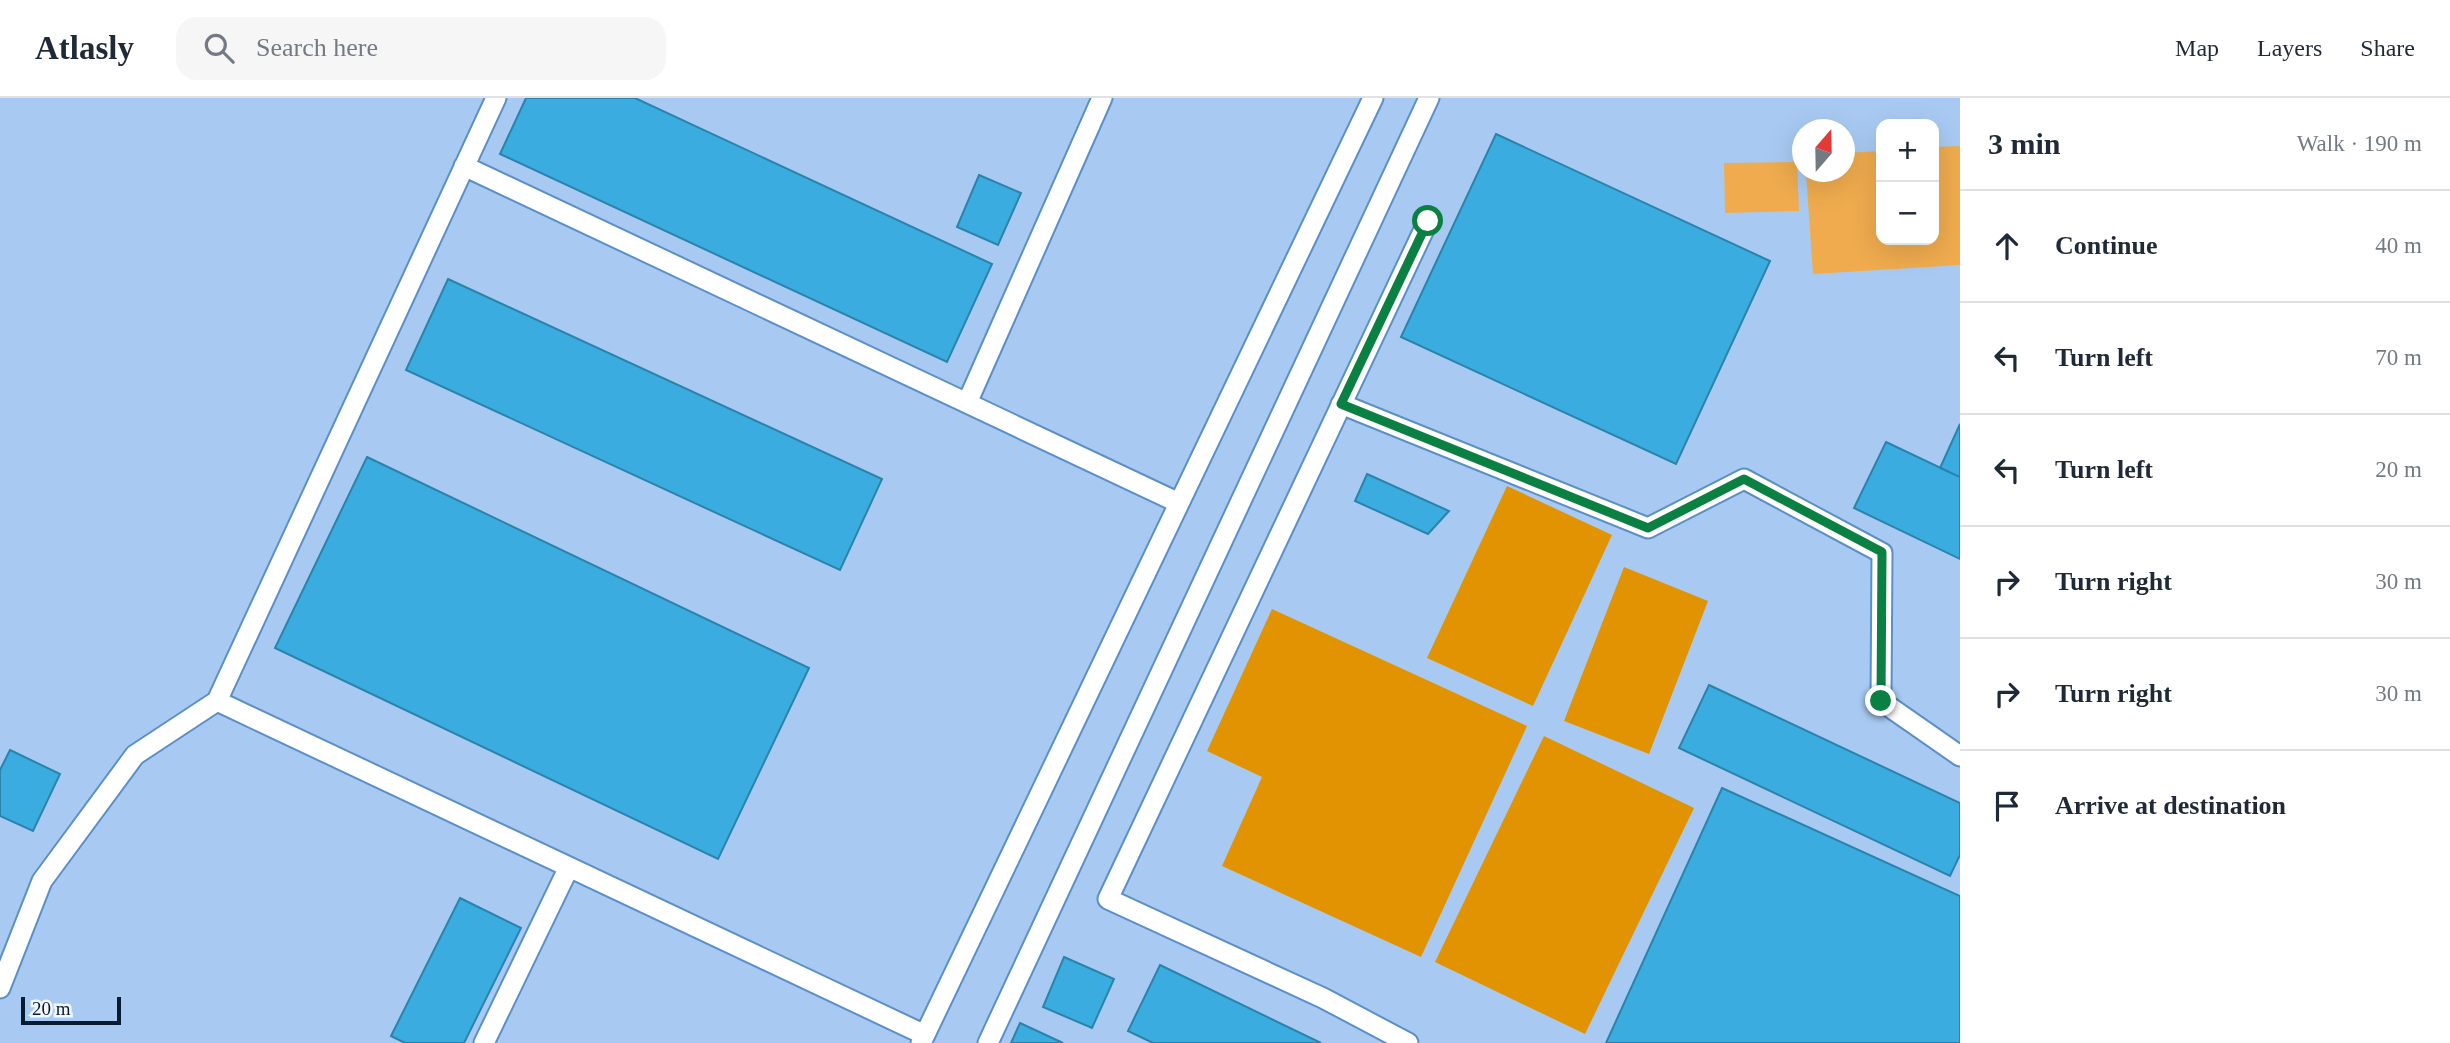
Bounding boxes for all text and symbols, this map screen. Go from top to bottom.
search box [176,17,666,80]
icon: search [200,29,238,67]
text: Atlasly [35,30,134,66]
text: Search here [256,33,378,62]
text: Map [2175,35,2219,61]
text: Layers [2257,35,2322,61]
text: Share [2360,35,2415,61]
north arrow [1792,119,1855,182]
map controls [1876,119,1939,245]
button: + [1876,119,1939,182]
text: 3 min [1988,127,2061,160]
text: Walk · 190 m [2297,131,2422,156]
button: − [1876,182,1939,245]
route start [1412,205,1443,236]
icon: ahead [1988,227,2026,265]
text: Continue [2055,231,2158,260]
text: 40 m [2375,233,2422,258]
icon: left [1988,339,2026,377]
text: Turn left [2055,343,2153,372]
text: 70 m [2375,345,2422,370]
icon: left [1988,451,2026,489]
text: Turn left [2055,455,2153,484]
text: 20 m [2375,457,2422,482]
icon: right [1988,563,2026,601]
text: Turn right [2055,567,2172,596]
text: 30 m [2375,569,2422,594]
icon: right [1988,675,2026,713]
text: Turn right [2055,679,2172,708]
text: 30 m [2375,681,2422,706]
route end [1865,685,1896,716]
icon: arrive [1988,787,2026,825]
text: Arrive at destination [2055,791,2286,820]
scale bar [21,994,121,1026]
text: 20 m [32,998,71,1019]

